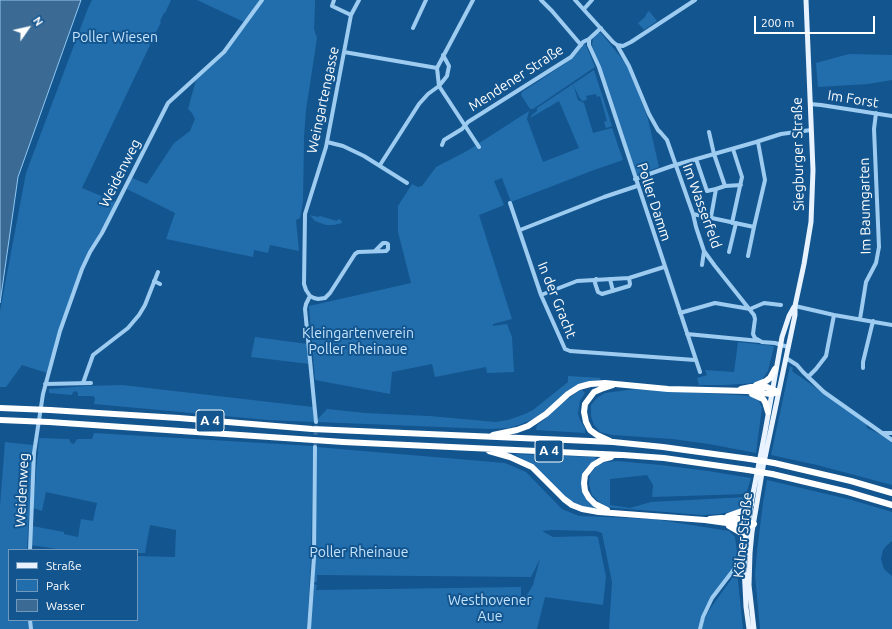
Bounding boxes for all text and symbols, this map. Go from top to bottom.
north arrow [8,8,48,48]
scale bar [756,8,877,34]
text: N [31,15,45,28]
text: 200 m [761,16,794,29]
park label: Poller Wiesen [72,29,158,45]
street label: Mendener Straße [465,41,567,115]
street label: Weingartengasse [303,45,343,155]
street label: Im Forst [826,87,880,111]
street label: Siegburger Straße [789,97,807,211]
street label: Weidenweg [96,136,144,210]
street label: Im Baumgarten [856,157,874,255]
street label: Poller Damm [633,161,675,243]
street label: Im Wasserfeld [679,161,725,251]
street label: In der Gracht [534,259,580,341]
park label: Kleingartenverein Poller Rheinaue [302,325,414,358]
road number: A 4 [196,410,224,432]
road number: A 4 [535,440,563,462]
street label: Weidenweg [12,452,32,528]
street label: Kölner Straße [730,491,756,579]
park label: Poller Rheinaue [310,544,408,560]
legend [8,549,138,621]
text: Straße [46,559,82,572]
text: Park [46,579,70,592]
park label: Westhovener Aue [448,592,532,624]
text: Wasser [46,599,85,612]

